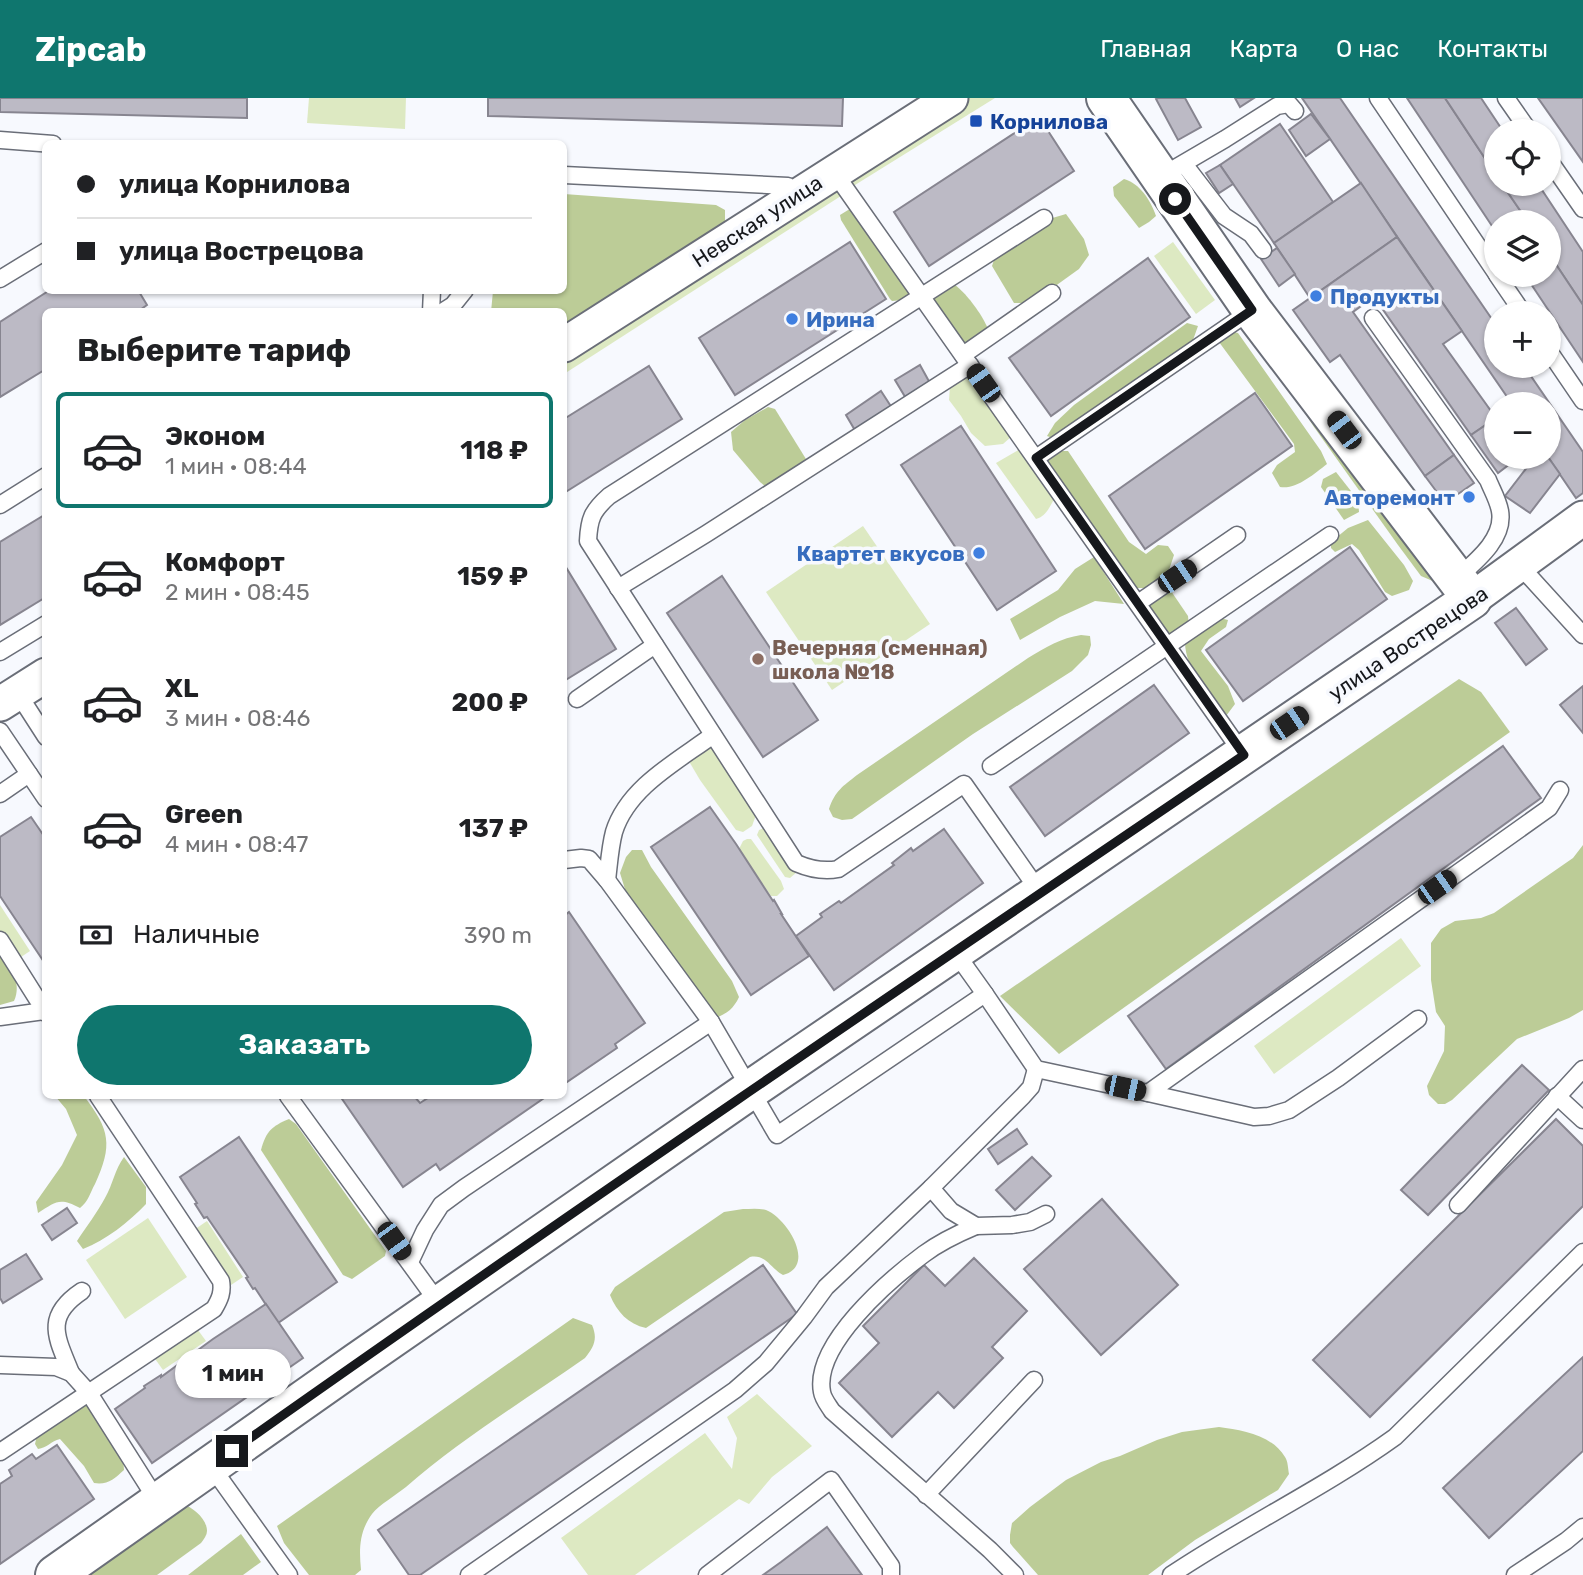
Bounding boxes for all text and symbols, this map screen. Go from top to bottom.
text: Zipcab [35,30,146,69]
text: Главная [1100,35,1192,63]
text: Карта [1230,35,1298,63]
text: О нас [1336,35,1399,63]
text: Контакты [1437,35,1548,63]
place label: Корнилова [990,109,1108,134]
marker: Корнилова [968,113,984,129]
map controls [1484,119,1561,469]
button: locate [1484,119,1561,196]
text: улица Корнилова [119,169,350,200]
street label: Невская улица [687,170,827,272]
route start [1159,183,1191,215]
button: layers [1484,210,1561,287]
text: улица Вострецова [119,236,364,267]
place label: Продукты [1330,284,1439,309]
marker: Продукты [1308,288,1324,304]
button: + [1484,301,1561,378]
place label: Ирина [806,307,875,332]
marker: Ирина [784,311,800,327]
text: Выберите тариф [77,331,351,369]
car [963,360,1004,406]
button: − [1484,392,1561,469]
car [1323,407,1366,453]
icon: car [81,419,144,482]
text: Эконом [165,421,265,452]
text: 118 ₽ [460,435,528,466]
text: 1 мин · 08:44 [165,452,307,480]
place label: Авторемонт [1324,485,1455,510]
marker: Авторемонт [1461,489,1477,505]
place label: Квартет вкусов [797,541,965,566]
icon: car [81,545,144,608]
marker: Квартет вкусов [971,545,987,561]
text: Комфорт [165,547,285,578]
car [1154,556,1201,596]
text: 159 ₽ [457,561,528,592]
text: 2 мин · 08:45 [165,578,310,606]
street label: улица Вострецова [1324,580,1492,706]
place label: Вечерняя (сменная) школа №18 [772,635,988,684]
marker: Вечерняя (сменная) школа №18 [750,651,766,667]
icon: car [81,671,144,734]
text: XL [165,673,198,704]
text: 200 ₽ [451,687,528,718]
car [1266,703,1313,743]
text: 3 мин · 08:46 [165,704,310,732]
icon: car [81,797,144,860]
text: Green [165,799,243,830]
text: 137 ₽ [459,813,528,844]
text: 4 мин · 08:47 [165,830,308,858]
car [1414,866,1461,908]
icon: cash [77,916,115,954]
text: Наличные [133,919,260,950]
text: 390 m [464,921,532,949]
button: Заказать [77,1005,532,1085]
car [1103,1073,1148,1103]
car [374,1218,415,1264]
callout: 1 мин [174,1350,290,1398]
text: 1 мин [202,1359,264,1387]
route end [216,1435,248,1467]

